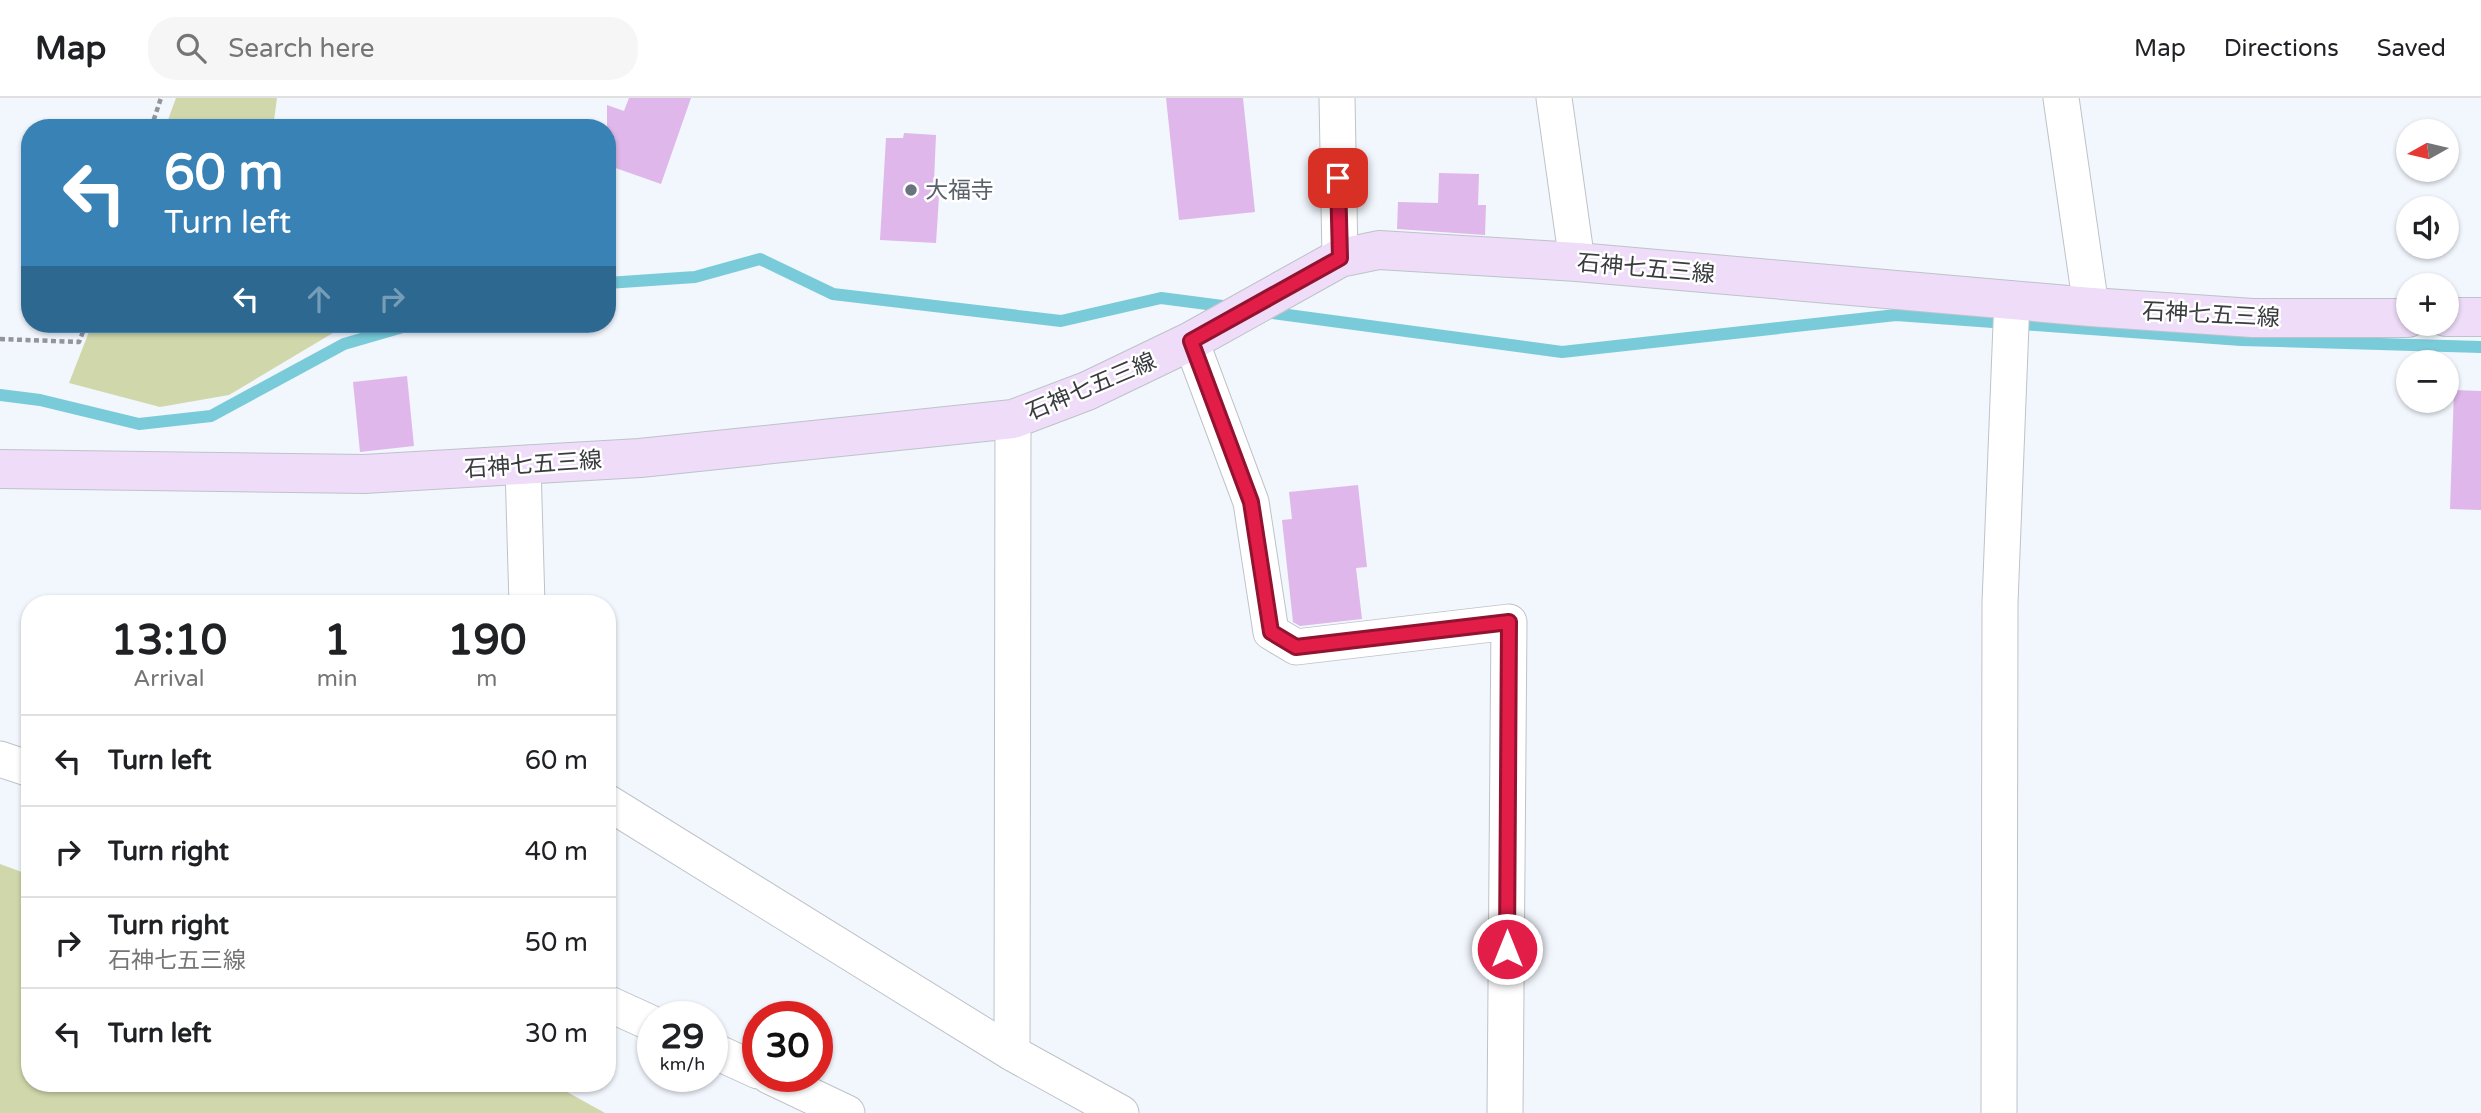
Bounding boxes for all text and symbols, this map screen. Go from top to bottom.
search box [148,17,638,80]
text: Map [35,29,106,68]
icon: search [172,29,210,67]
text: Search here [228,33,374,64]
text: Map [2134,34,2186,63]
text: Directions [2224,34,2339,63]
text: Saved [2377,34,2446,63]
north arrow [2396,119,2459,182]
map controls [2396,119,2459,413]
text: 60 m [164,144,283,203]
icon: left [49,147,140,238]
pin [1308,148,1368,208]
icon: arrive [1319,159,1357,197]
place label: 大福寺 [925,177,994,205]
marker: 大福寺 [903,182,919,198]
button: sound [2396,196,2459,259]
text: Turn left [164,204,291,242]
street label: 石神七五三線 [1576,249,1716,289]
button: + [2396,273,2459,336]
icon: left [227,280,265,318]
icon: ahead [300,280,338,318]
icon: right [373,280,411,318]
street label: 石神七五三線 [2141,297,2281,333]
street label: 石神七五三線 [1022,347,1160,427]
button: − [2396,350,2459,413]
street label: 石神七五三線 [463,446,603,484]
text: 13:10 [111,615,227,666]
text: 1 [324,615,350,666]
text: 190 [447,615,526,666]
text: Arrival [133,665,204,693]
text: min [317,665,358,693]
text: m [476,665,497,693]
icon: left [49,742,87,780]
text: Turn left [108,745,211,776]
text: 60 m [525,745,588,776]
icon: right [49,833,87,871]
text: Turn right [108,836,229,867]
text: 40 m [525,836,588,867]
text: Turn right [108,910,229,941]
position arrow [1470,912,1544,986]
icon: right [49,924,87,962]
text: 50 m [525,927,588,958]
text: 石神七五三線 [108,947,246,975]
speed limit sign: 30 [742,1001,833,1092]
icon: left [49,1015,87,1053]
text: 29 [661,1016,704,1058]
text: Turn left [108,1018,211,1049]
text: 30 m [525,1018,588,1049]
text: km/h [660,1053,705,1075]

